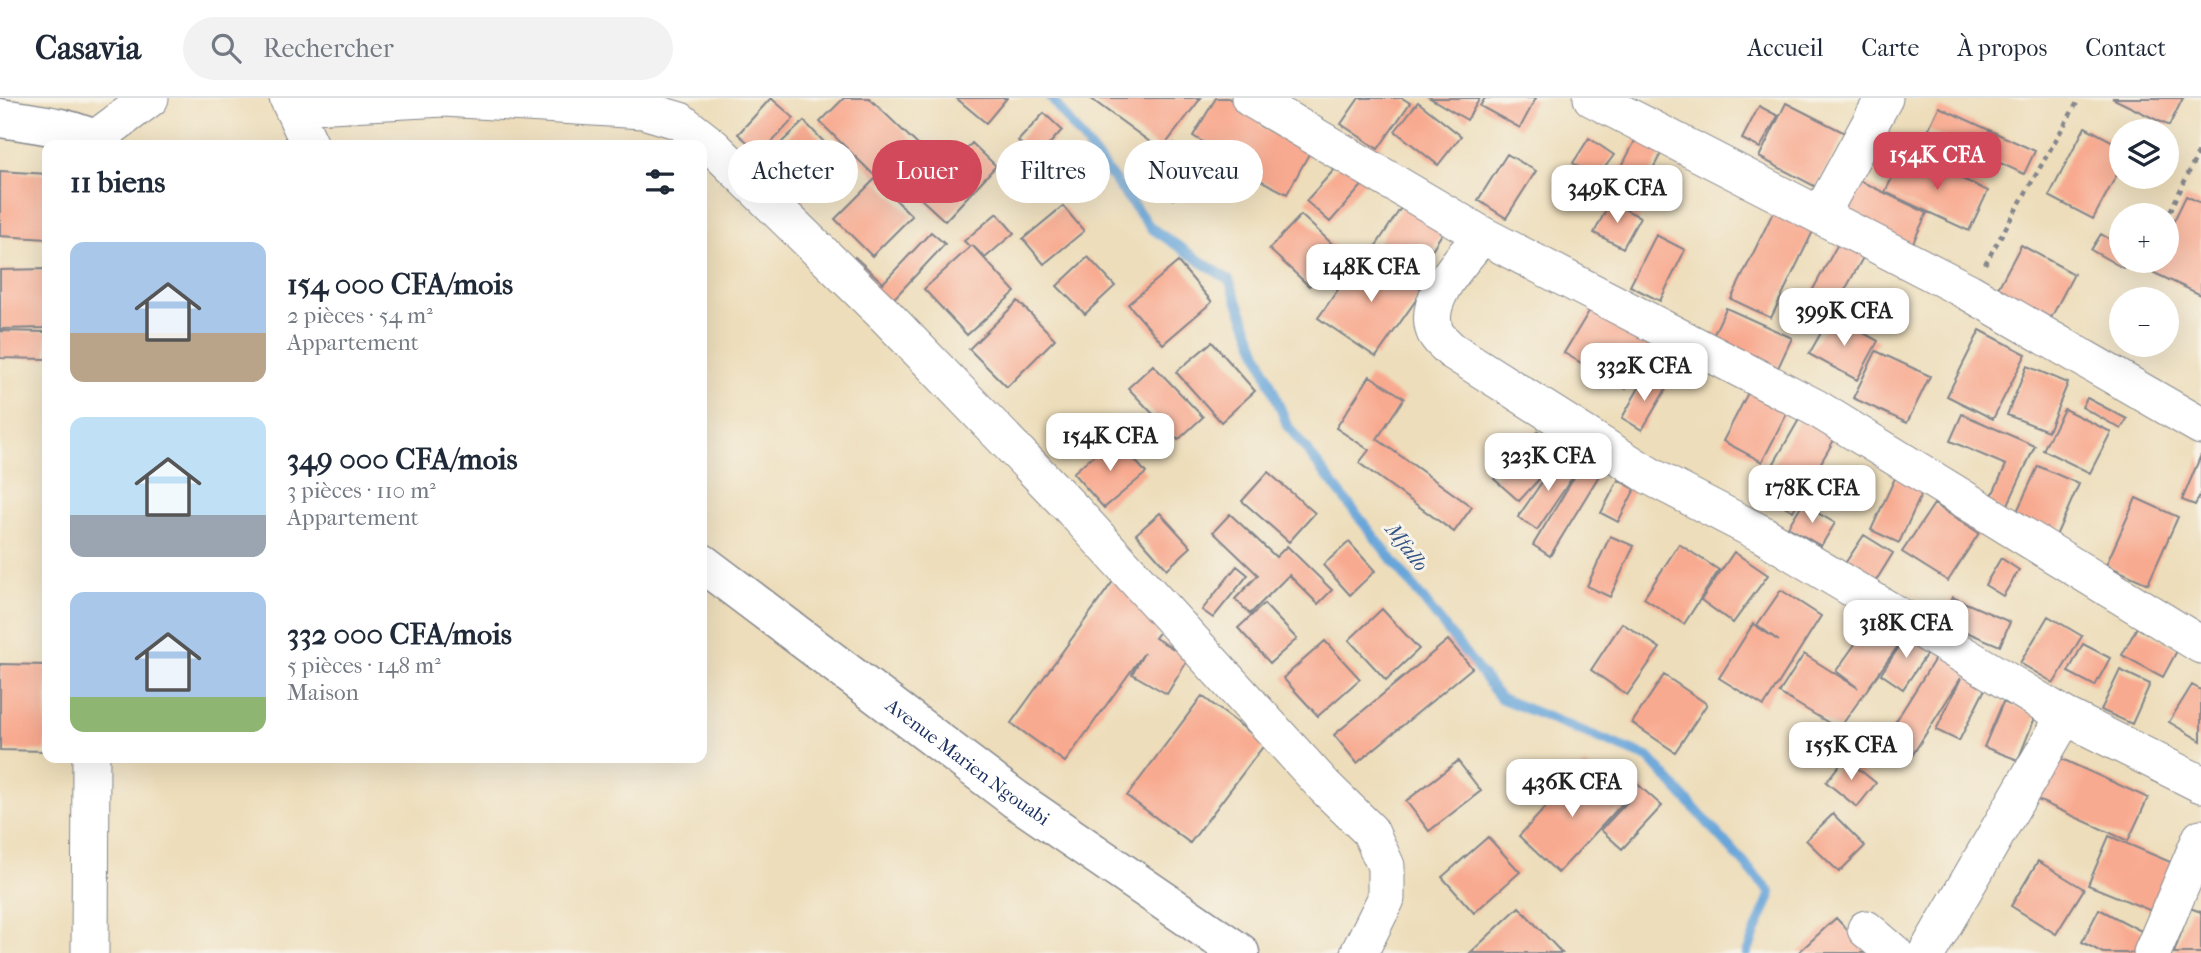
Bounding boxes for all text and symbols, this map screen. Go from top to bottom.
search box [183,17,673,80]
text: Casavia [35,29,141,68]
icon: search [207,29,245,67]
text: Rechercher [263,33,394,64]
text: Accueil [1748,34,1823,62]
text: Carte [1861,34,1919,62]
text: À propos [1957,34,2047,62]
text: Contact [2085,34,2166,62]
map controls [2109,119,2179,357]
button: layers [2109,119,2179,189]
pin: 154K CFA [1865,132,2009,192]
chip: Acheter [728,140,858,203]
chip: Louer [872,140,982,203]
chip: Filtres [996,140,1110,203]
chip: Nouveau [1124,140,1263,203]
text: 154K CFA [1889,141,1985,168]
icon: filters [641,163,679,201]
text: 11 biens [70,165,165,200]
pin: 349K CFA [1545,166,1689,225]
text: 349K CFA [1567,174,1667,201]
button: + [2109,203,2179,273]
pin: 148K CFA [1299,244,1443,304]
text: 148K CFA [1322,253,1420,280]
text: 154 000 CFA/mois [287,267,513,302]
icon: home [126,270,210,354]
button: − [2109,287,2179,357]
pin: 399K CFA [1772,288,1916,348]
text: 399K CFA [1795,297,1893,324]
text: 2 pièces · 54 m² [287,302,433,329]
text: Appartement [287,329,419,356]
pin: 332K CFA [1572,344,1716,403]
text: 332K CFA [1597,352,1691,379]
pin: 154K CFA [1038,414,1182,473]
text: 154K CFA [1062,422,1158,449]
pin: 323K CFA [1476,434,1620,493]
text: 349 000 CFA/mois [287,442,518,477]
text: 323K CFA [1501,442,1595,469]
icon: home [126,445,210,529]
pin: 178K CFA [1740,466,1884,525]
text: 178K CFA [1765,474,1859,501]
text: 3 pièces · 110 m² [287,477,436,504]
text: Appartement [287,504,419,531]
water label: Mfallo [1380,517,1433,576]
pin: 318K CFA [1834,601,1978,660]
text: 318K CFA [1859,609,1953,636]
text: 332 000 CFA/mois [287,617,512,652]
icon: home [126,620,210,704]
text: 5 pièces · 148 m² [287,652,441,679]
text: Maison [287,679,359,706]
street label: Avenue Marien Ngouabi [880,694,1054,830]
pin: 155K CFA [1779,722,1923,782]
text: 155K CFA [1805,731,1897,758]
pin: 436K CFA [1500,760,1644,819]
text: 436K CFA [1522,768,1622,795]

